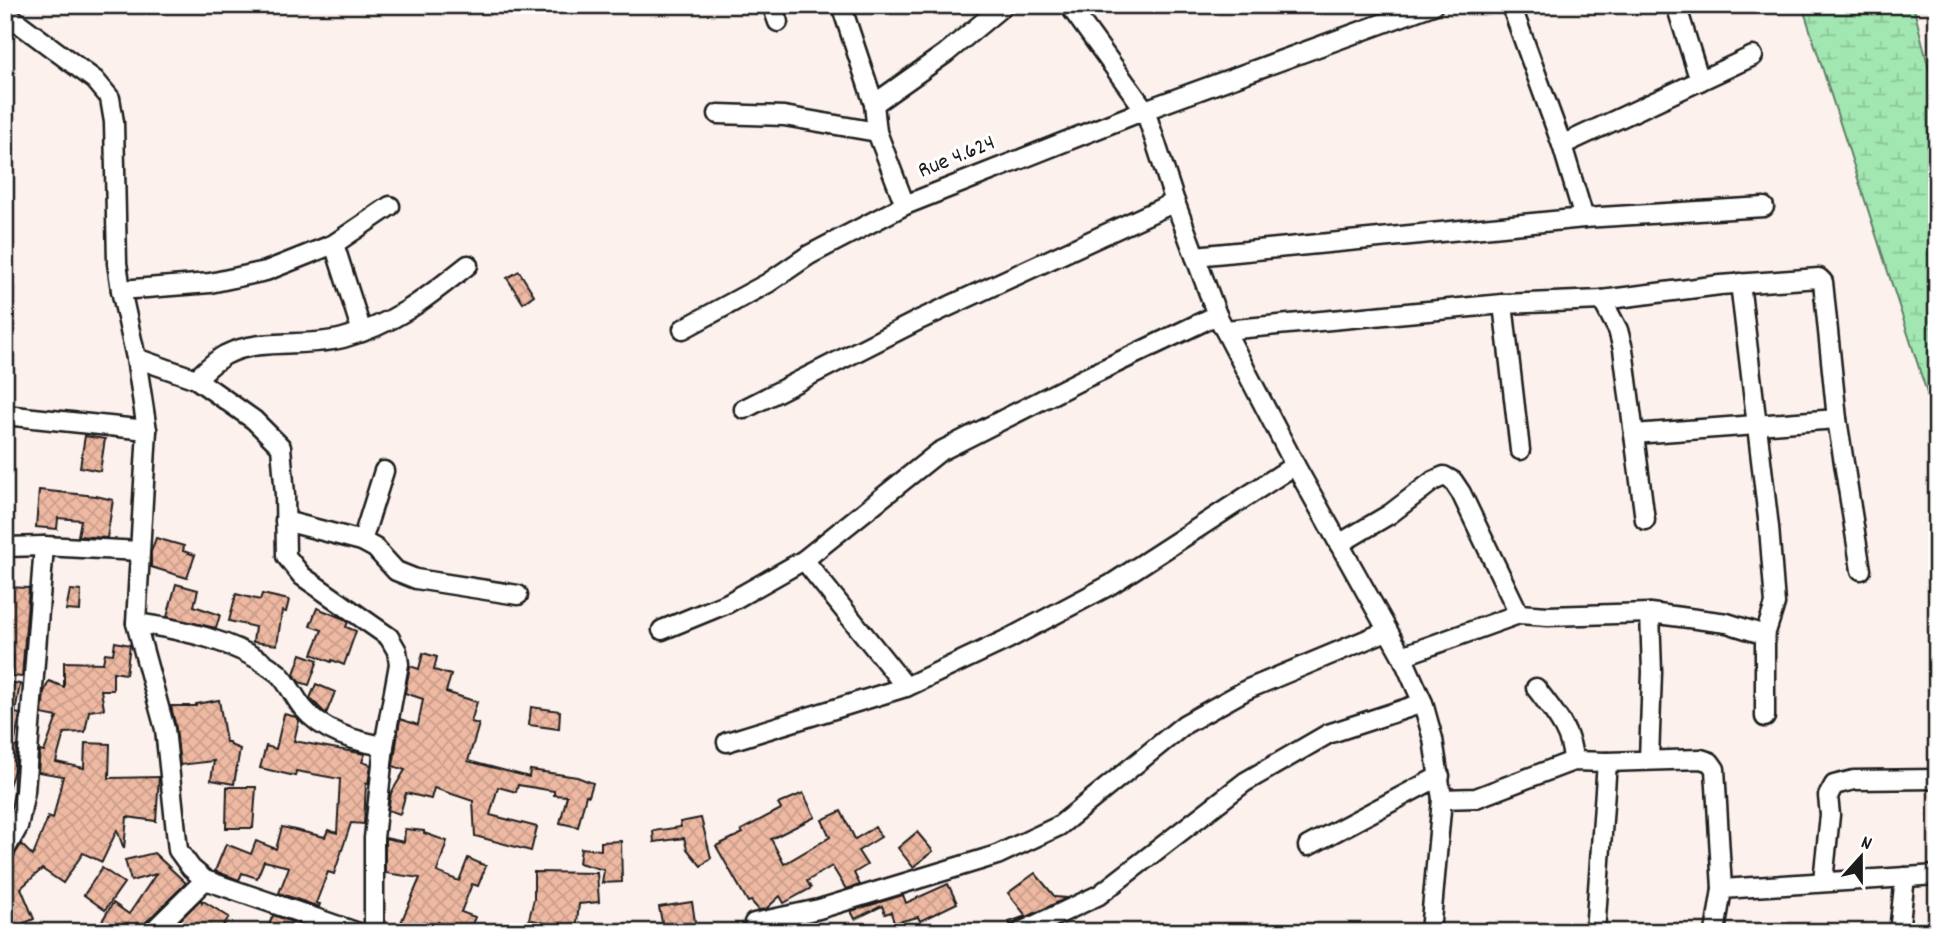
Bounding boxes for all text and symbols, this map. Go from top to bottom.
street label: Rue 4.624 [913,128,1001,188]
north arrow [1826,822,1896,892]
text: N [1857,830,1875,859]

